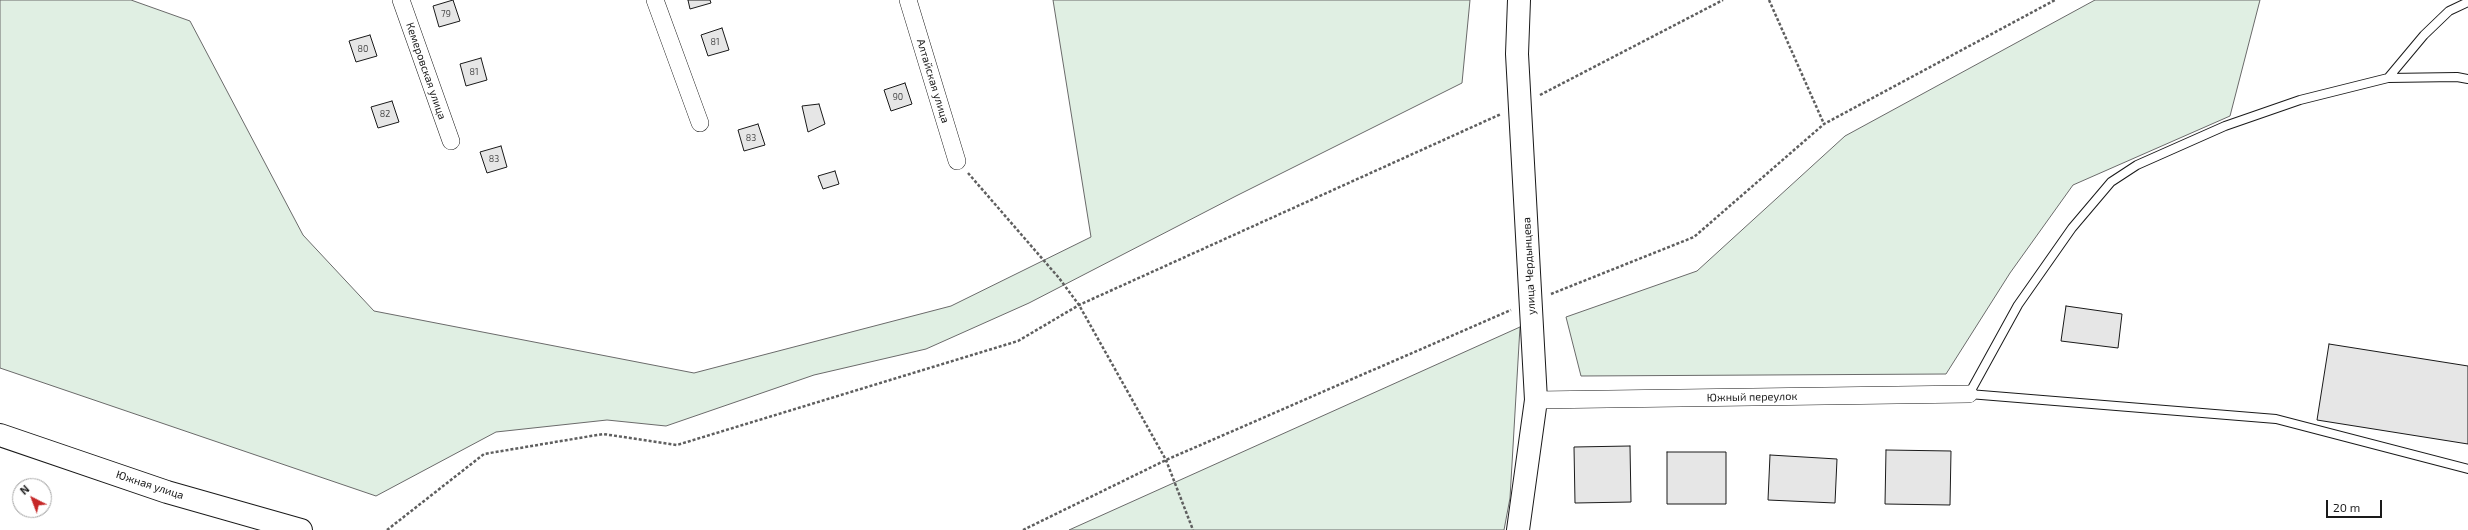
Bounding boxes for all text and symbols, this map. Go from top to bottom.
house number: 79 [441,9,451,19]
street label: Кемеровская улица [403,21,449,121]
house number: 81 [710,37,720,47]
street label: Алтайская улица [914,37,952,125]
house number: 80 [358,44,368,54]
house number: 81 [469,67,479,77]
house number: 90 [893,92,903,102]
house number: 82 [380,109,390,119]
house number: 83 [746,133,756,143]
house number: 83 [489,154,499,164]
street label: улица Чердынцева [1520,217,1538,315]
street label: Южный переулок [1707,390,1797,404]
street label: Южная улица [114,468,186,502]
north arrow [12,478,52,518]
text: N [17,482,32,497]
scale bar [2328,492,2384,518]
text: 20 m [2333,500,2360,514]

